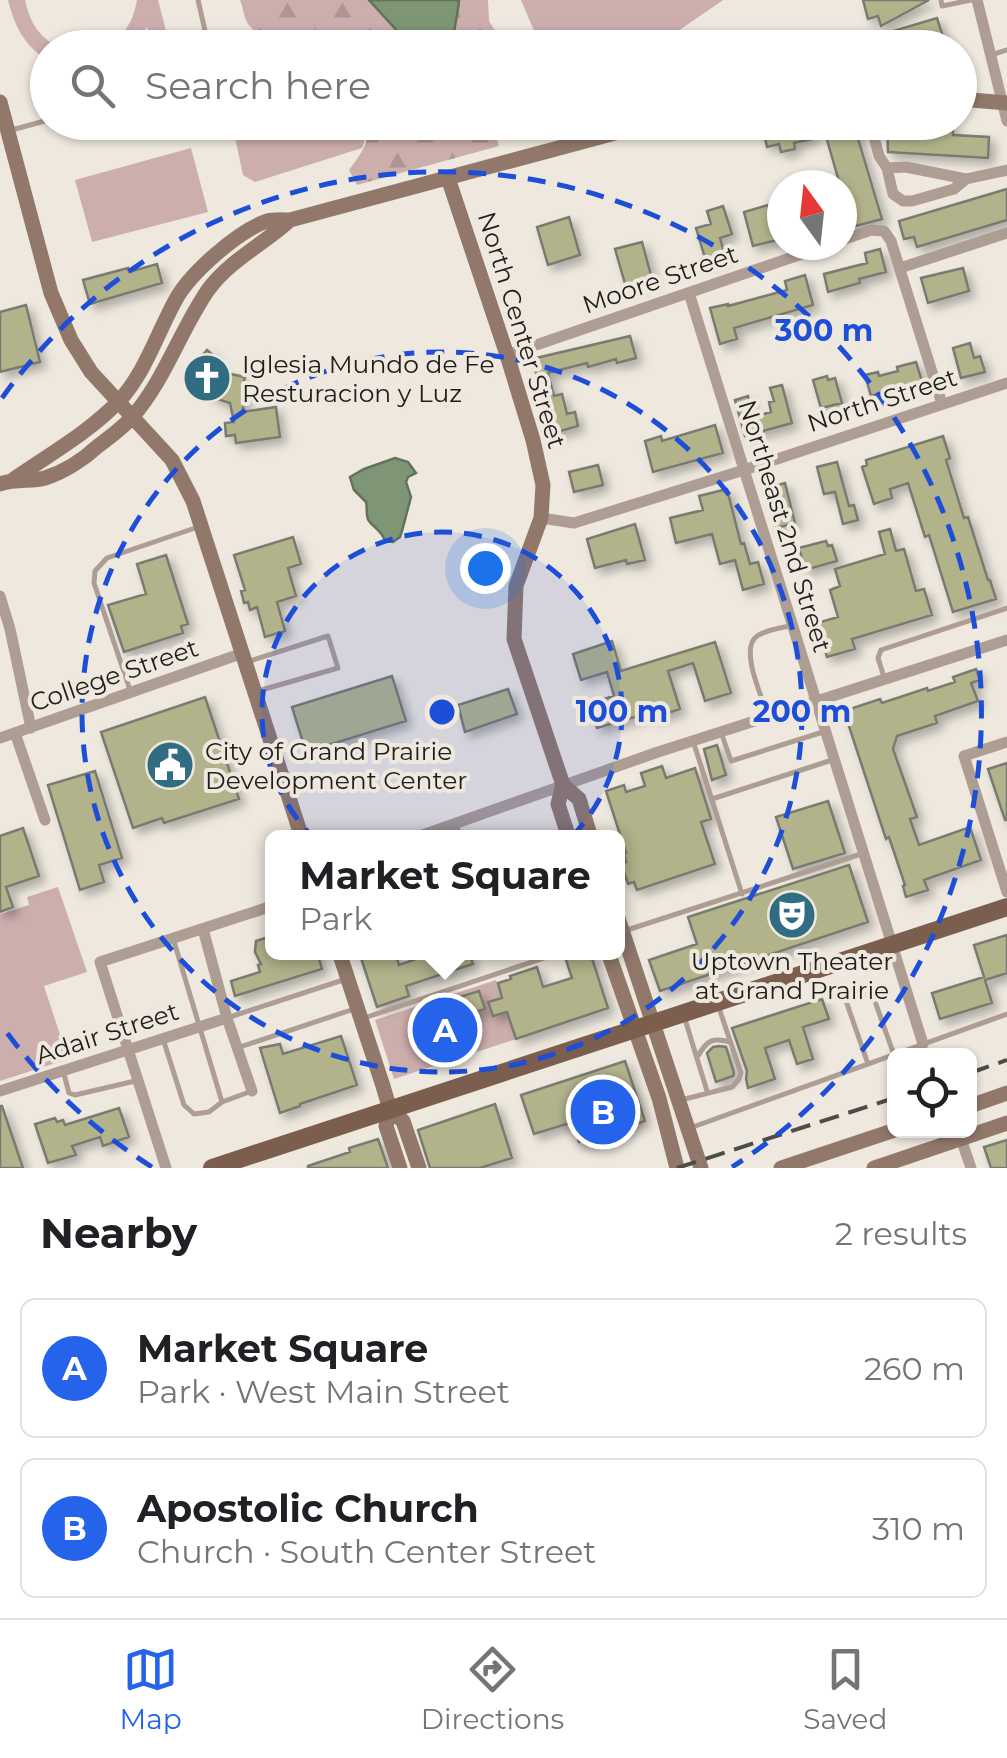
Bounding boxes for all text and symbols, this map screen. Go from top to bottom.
search box [30,30,977,140]
icon: search [65,58,120,113]
text: Search here [145,62,371,109]
north arrow [767,170,857,260]
street label: North Center Street [472,208,572,452]
street label: Moore Street [578,238,742,320]
text: 300 m [774,312,873,349]
place label: Iglesia Mundo de Fe Resturacion y Luz [242,349,495,408]
church icon: Iglesia Mundo de Fe Resturacion y Luz [181,352,233,404]
street label: North Street [803,362,961,438]
street label: Northeast 2nd Street [732,396,838,656]
your location [460,543,511,594]
street label: College Street [26,632,202,718]
text: 100 m [576,693,668,730]
text: 200 m [753,693,851,730]
centre of rings [424,694,460,730]
place label: City of Grand Prairie Development Center [205,736,467,795]
public building icon: City of Grand Prairie Development Center [144,739,196,791]
popup [265,830,625,960]
text: Market Square [299,852,591,899]
theatre icon: Uptown Theater at Grand Prairie [766,889,818,941]
text: Park [299,899,372,938]
place label: Uptown Theater at Grand Prairie [691,946,893,1005]
pin: A [412,992,478,1068]
street label: Adair Street [32,996,182,1070]
map controls [887,1048,977,1138]
button: locate [887,1048,977,1138]
pin: B [570,1074,636,1150]
text: Nearby [40,1207,197,1259]
text: 2 results [835,1214,967,1253]
text: Market Square [137,1325,428,1372]
text: A [62,1349,87,1388]
text: 260 m [864,1349,965,1388]
text: Park · West Main Street [137,1372,510,1411]
text: Apostolic Church [137,1485,479,1532]
text: B [62,1509,87,1548]
text: 310 m [872,1509,965,1548]
text: Church · South Center Street [137,1532,596,1571]
tab: Map [120,1642,182,1736]
tab: Directions [421,1642,564,1736]
tab: Saved [803,1642,887,1736]

